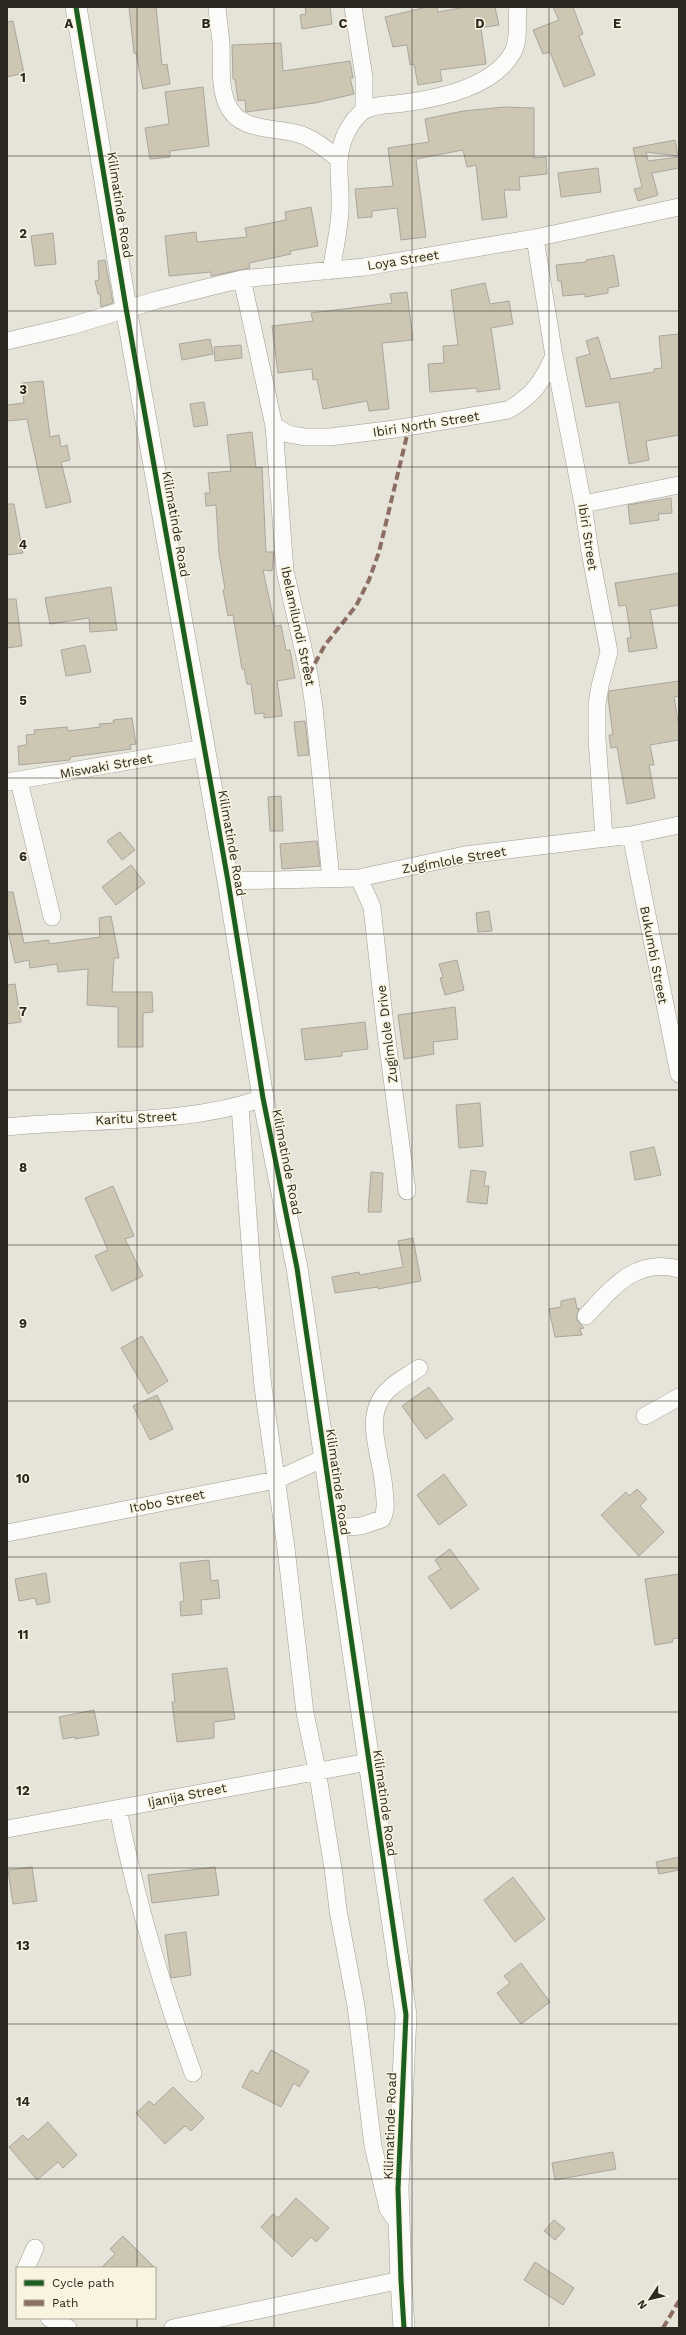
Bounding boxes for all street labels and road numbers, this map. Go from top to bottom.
street label: Kilimatinde Road [104,151,136,259]
street label: Loya Street [366,247,440,273]
street label: Ibiri North Street [372,408,481,440]
street label: Kilimatinde Road [159,470,193,578]
street label: Ibiri Street [575,502,601,572]
street label: Ibelamilundi Street [278,565,318,688]
street label: Miswaki Street [59,750,154,782]
street label: Kilimatinde Road [215,789,249,897]
street label: Zugimlole Street [401,843,508,877]
street label: Bukumbi Street [637,905,671,1006]
street label: Zugimlole Drive [374,984,400,1084]
street label: Karitu Street [95,1108,178,1128]
street label: Kilimatinde Road [269,1108,305,1216]
street label: Kilimatinde Road [323,1428,353,1536]
street label: Itobo Street [128,1486,207,1516]
street label: Kilimatinde Road [370,1749,400,1857]
street label: Ijanija Street [146,1780,228,1810]
street label: Kilimatinde Road [381,2072,399,2180]

